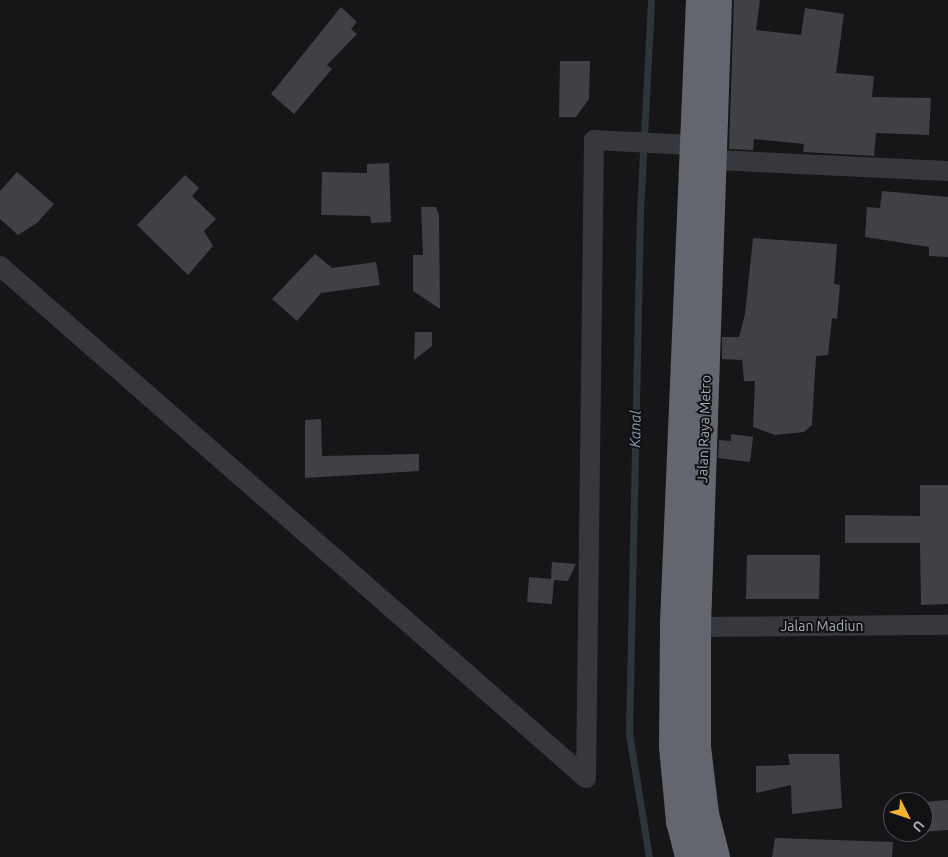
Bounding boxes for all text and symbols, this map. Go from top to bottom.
street label: Jalan Raya Metro [694,375,714,483]
water label: Kanal [626,410,644,448]
street label: Jalan Madiun [780,618,864,634]
north arrow [883,792,933,842]
text: U [909,817,928,835]

